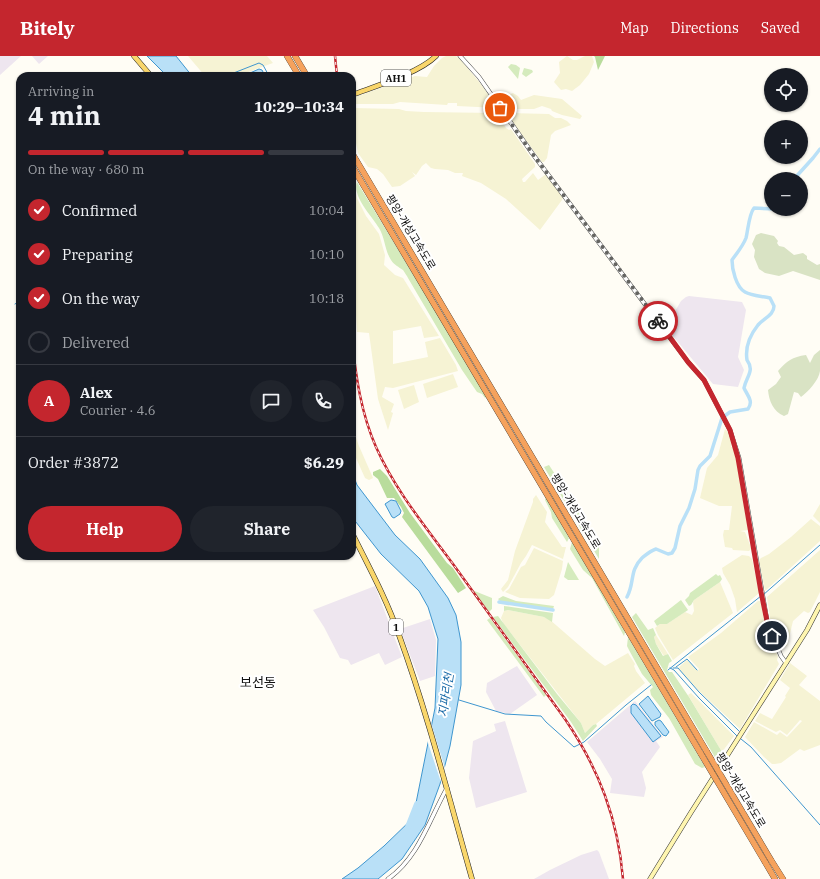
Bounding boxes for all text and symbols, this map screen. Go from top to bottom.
text: Bitely [20,16,75,40]
text: Map [620,19,649,37]
text: Directions [671,19,739,37]
text: Saved [761,19,800,37]
map controls [764,68,808,216]
button: locate [764,68,808,112]
road number: AH1 [381,70,411,86]
text: Arriving in [28,83,94,100]
pin [483,91,517,125]
text: 10:29–10:34 [254,97,344,116]
icon: bag [489,97,511,119]
text: 4 min [28,98,101,132]
button: + [764,120,808,164]
text: On the way · 680 m [28,161,144,178]
button: − [764,172,808,216]
street label: 평양-개성고속도로 [383,192,439,272]
icon: check [28,199,50,221]
text: Confirmed [62,201,137,220]
text: 10:04 [309,202,344,219]
icon: check [28,243,50,265]
text: Preparing [62,245,133,264]
text: 10:10 [309,246,344,263]
icon: check [28,287,50,309]
text: On the way [62,289,140,308]
text: 10:18 [309,290,344,307]
courier [638,301,678,341]
icon: bike [647,310,669,332]
text: Delivered [62,333,130,352]
button: chat [250,380,292,422]
button: phone [302,380,344,422]
text: Alex [80,383,112,402]
text: A [44,391,54,410]
text: Courier · 4.6 [80,402,156,419]
text: Order #3872 [28,453,119,472]
text: $6.29 [304,453,344,472]
street label: 평양-개성고속도로 [548,471,604,551]
button: Help [28,506,182,552]
button: Share [190,506,344,552]
road number: 1 [389,619,403,635]
pin [755,619,789,653]
icon: home [761,625,783,647]
water label: 지파리천 [435,670,457,718]
district label: 보선동 [240,674,276,691]
street label: 평양-개성고속도로 [713,750,769,830]

